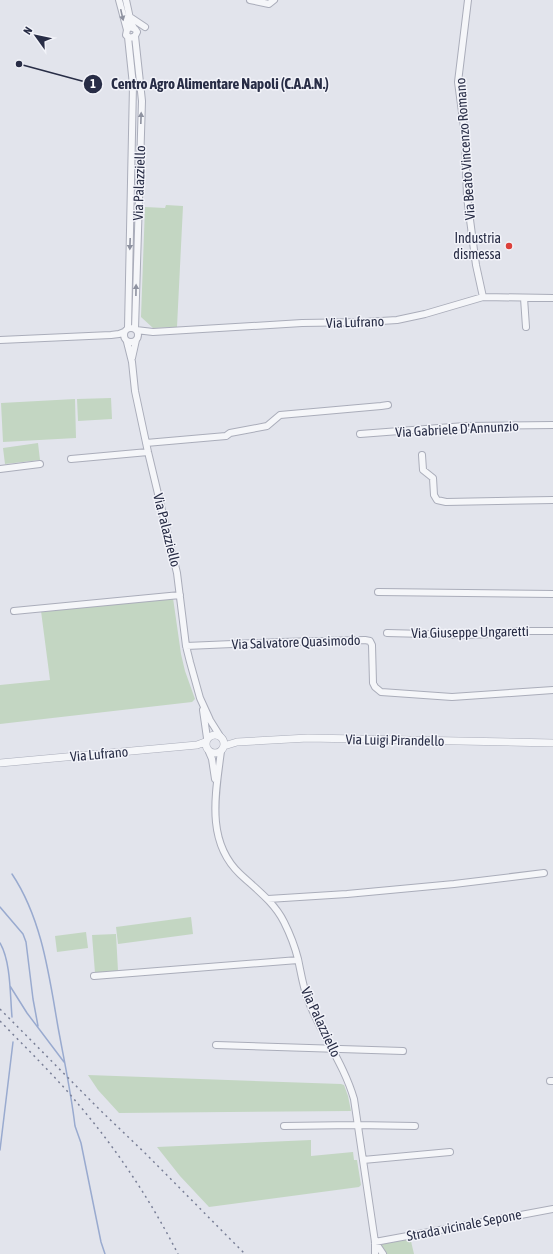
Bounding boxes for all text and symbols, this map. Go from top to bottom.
one-way arrow [120,9,126,21]
north arrow [16,16,56,56]
text: N [21,25,34,37]
callout: Centro Agro Alimentare Napoli (C.A.A.N.) [83,70,337,97]
text: Centro Agro Alimentare Napoli (C.A.A.N.) [111,75,329,92]
text: 1 [90,77,96,91]
street label: Via Beato Vincenzo Romano [452,77,478,221]
one-way arrow [138,111,144,124]
street label: Via Palazziello [130,145,148,221]
place label: Industria dismessa [453,230,501,262]
one-way arrow [126,238,133,250]
marker: Industria dismessa [504,241,514,251]
one-way arrow [133,283,139,296]
street label: Via Lufrano [326,313,384,331]
street label: Via Gabriele D'Annunzio [395,418,519,440]
street label: Via Palazziello [150,492,184,568]
street label: Via Giuseppe Ungaretti [411,623,529,641]
street label: Via Salvatore Quasimodo [231,632,361,652]
street label: Via Luigi Pirandello [345,731,445,749]
street label: Via Lufrano [69,743,129,765]
street label: Via Palazziello [298,984,344,1060]
street label: Strada vicinale Sepone [405,1206,523,1244]

